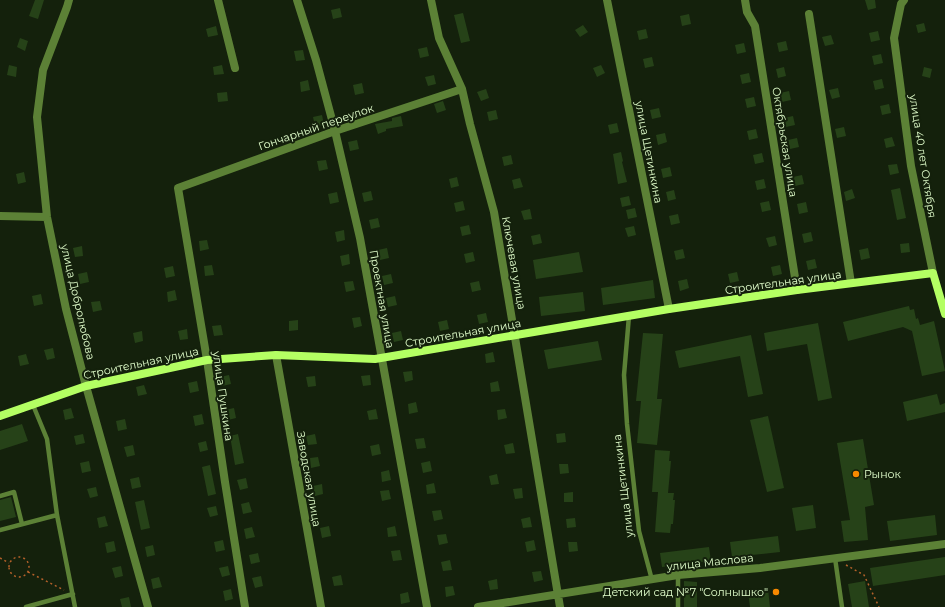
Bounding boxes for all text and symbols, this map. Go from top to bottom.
street label: Октябрьская улица [769,86,801,198]
street label: улица 40 лет Октября [906,92,940,219]
street label: улица Щетинкина [632,99,666,204]
street label: Гончарный переулок [256,100,376,153]
street label: Ключевая улица [499,215,529,311]
street label: улица Добролюбова [58,242,98,361]
street label: Проектная улица [366,249,398,349]
street label: Строительная улица [724,267,842,297]
street label: Строительная улица [404,316,522,350]
street label: Строительная улица [82,344,200,382]
street label: улица Пушкина [210,349,236,442]
street label: Заводская улица [294,430,324,528]
street label: улица Щетинкина [610,434,636,539]
place label: Рынок [864,467,902,481]
marker: Рынок [851,469,861,479]
street label: улица Маслова [665,550,754,574]
place label: Детский сад №7 "Солнышко" [603,585,768,599]
marker: Детский сад №7 "Солнышко" [771,587,781,597]

